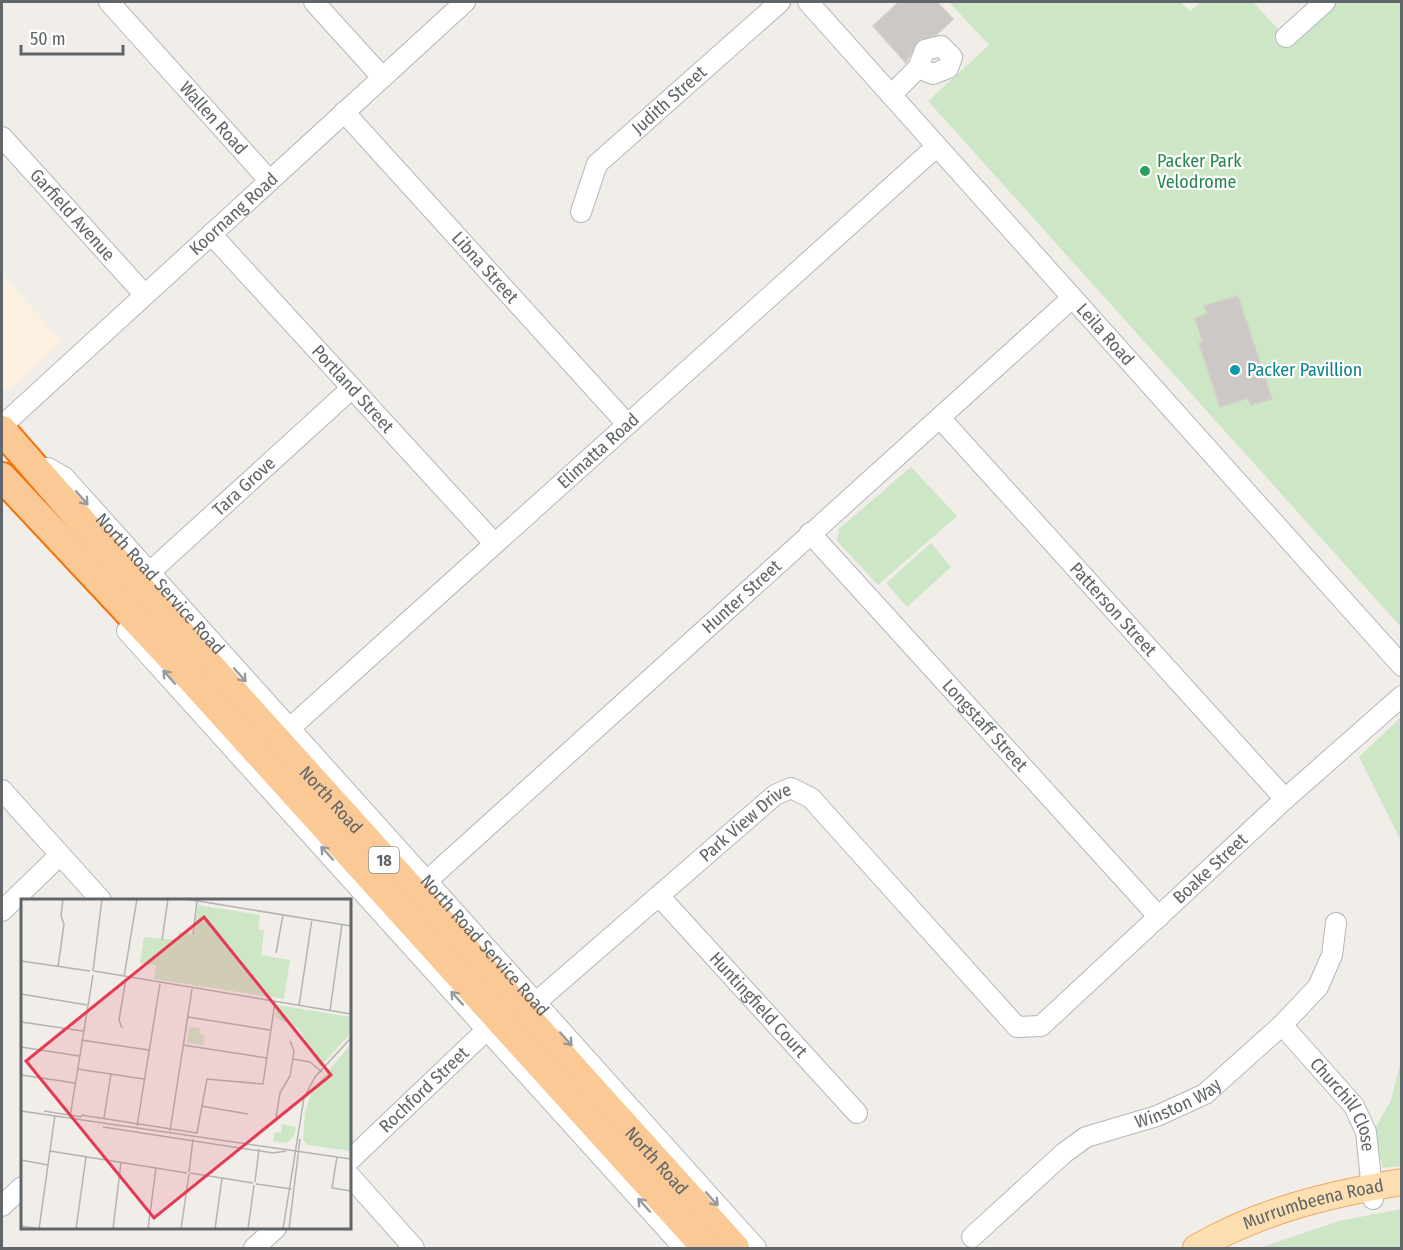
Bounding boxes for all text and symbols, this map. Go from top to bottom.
scale bar [21,18,123,56]
text: 50 m [30,28,66,50]
street label: Judith Street [627,61,711,139]
street label: Wallen Road [175,77,252,159]
place label: Packer Park Velodrome [1157,150,1242,193]
street label: Garfield Avenue [25,164,120,266]
marker: Packer Park Velodrome [1138,164,1152,178]
street label: Koornang Road [185,168,282,260]
street label: Libna Street [447,227,523,308]
street label: Leila Road [1072,299,1139,370]
street label: Portland Street [307,340,399,438]
place label: Packer Pavillion [1247,359,1362,381]
marker: Packer Pavillion [1228,363,1242,377]
street label: Elimatta Road [553,408,644,493]
street label: Tara Grove [208,452,280,521]
one-way arrow [75,490,89,505]
street label: North Road Service Road [91,509,229,659]
street label: Hunter Street [697,555,786,638]
street label: Patterson Street [1065,558,1161,661]
one-way arrow [233,668,247,683]
one-way arrow [162,670,176,685]
street label: Longstaff Street [937,675,1032,776]
street label: North Road [295,762,367,838]
street label: Park View Drive [695,778,795,867]
street label: Boake Street [1168,829,1252,909]
one-way arrow [320,846,334,861]
road number: 18 [369,847,399,873]
street label: North Road Service Road [415,870,554,1021]
inset map [21,899,351,1229]
street label: Huntingfield Court [705,948,812,1062]
one-way arrow [451,991,465,1006]
one-way arrow [559,1032,573,1047]
street label: Rochford Street [375,1042,473,1137]
street label: Churchill Close [1305,1053,1379,1153]
street label: Winston Way [1132,1074,1226,1133]
street label: North Road [620,1122,693,1199]
street label: Murrumbeena Road [1240,1174,1385,1234]
one-way arrow [705,1191,719,1206]
one-way arrow [637,1198,651,1213]

